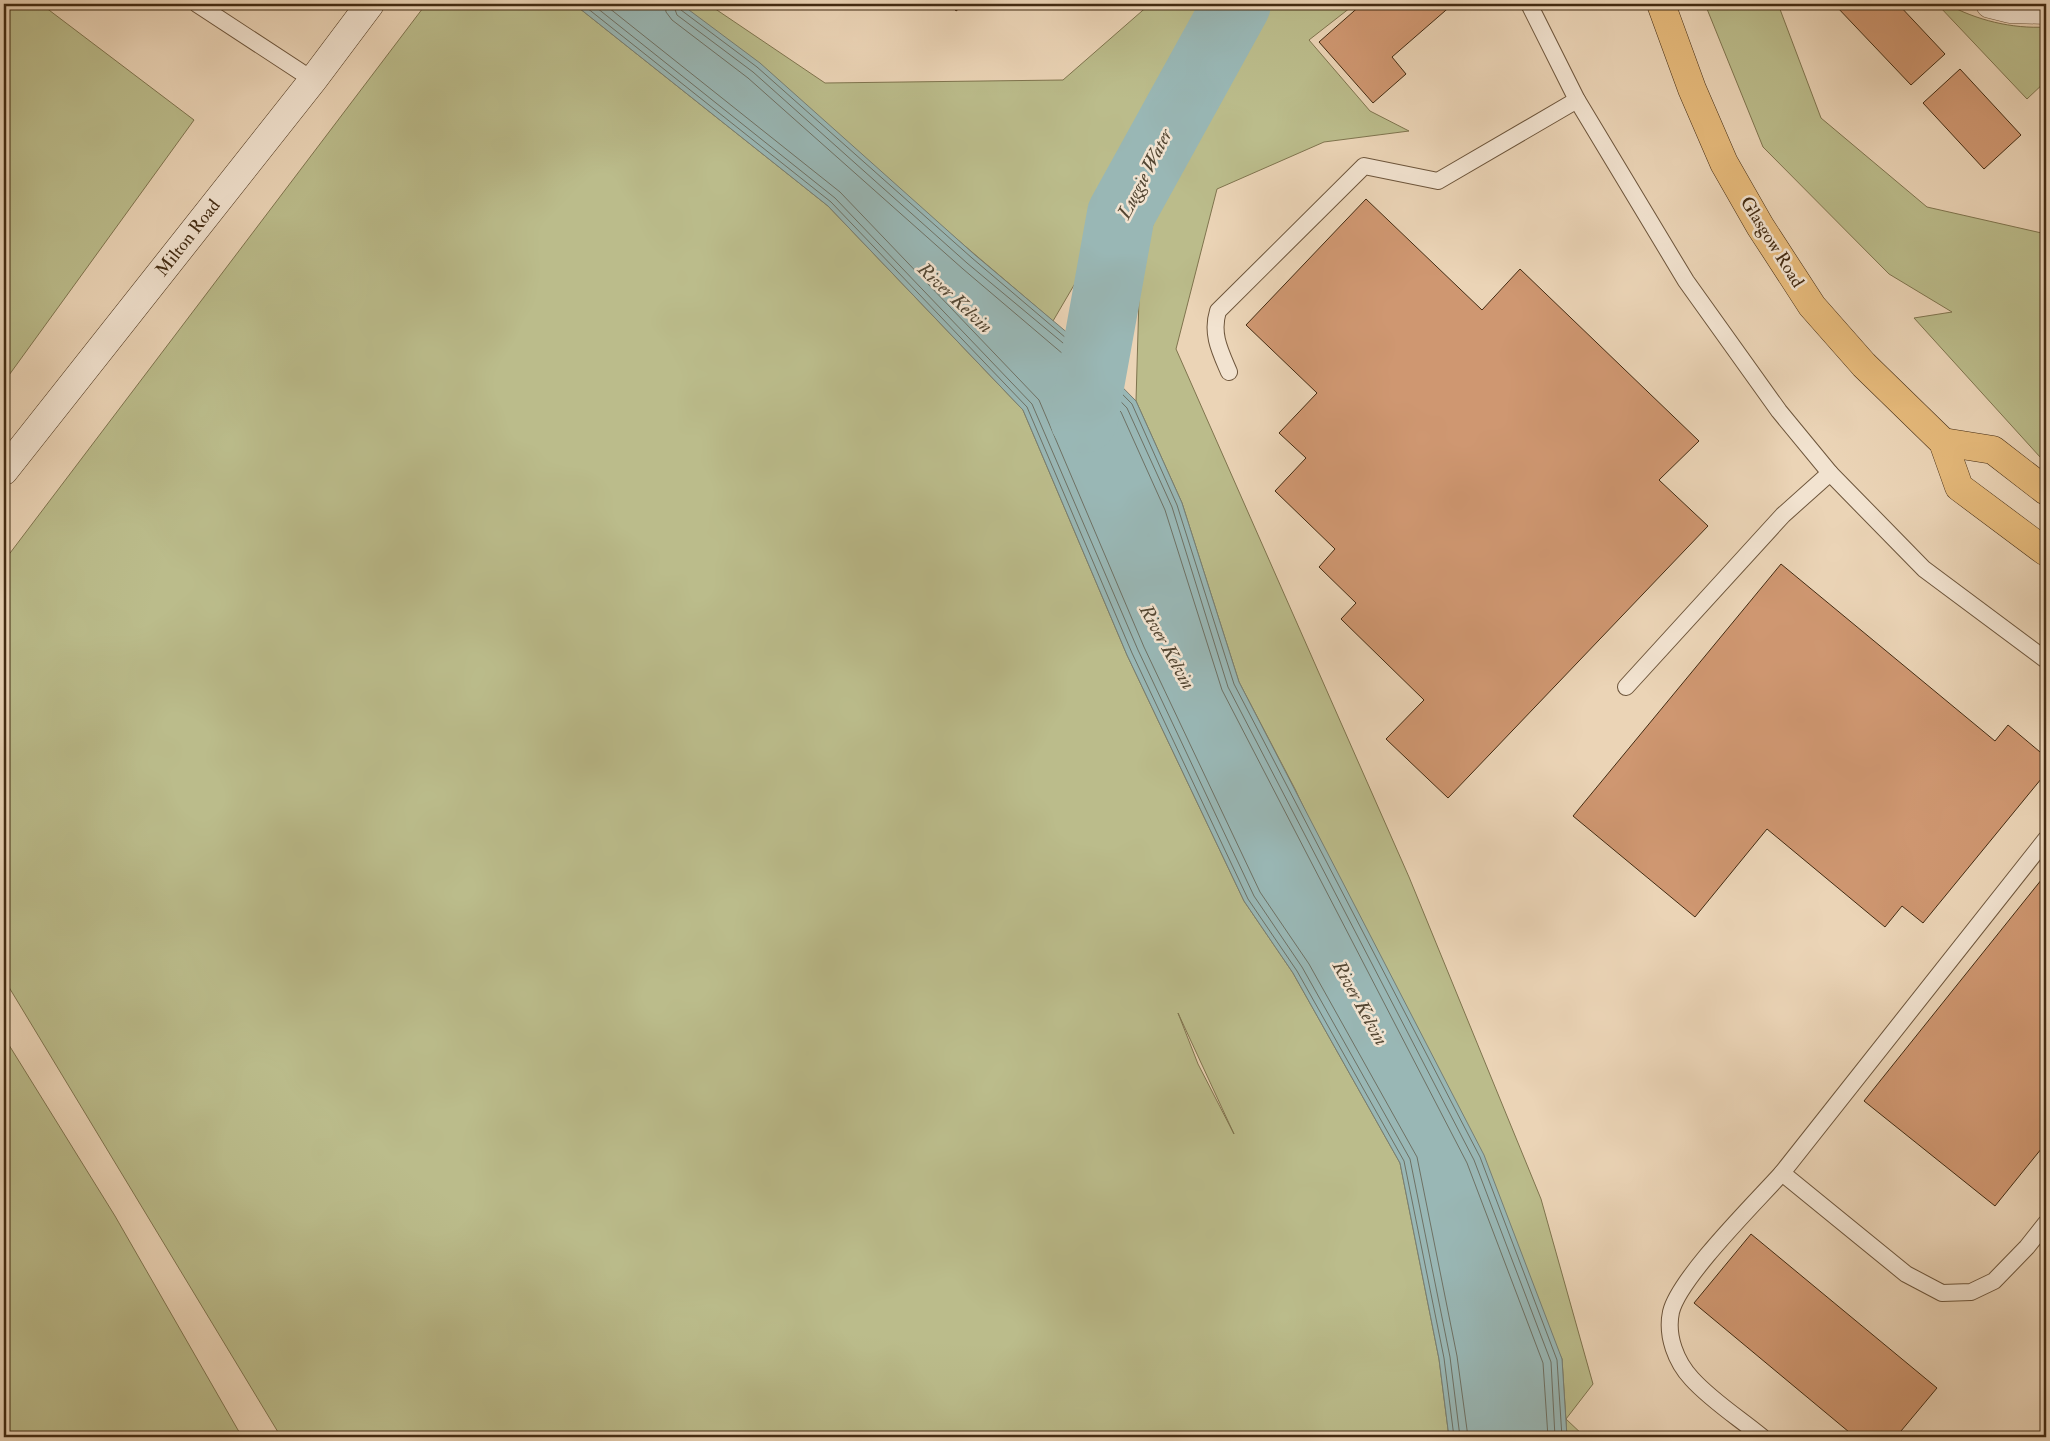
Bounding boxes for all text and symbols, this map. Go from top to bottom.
water label: Luggie Water [1112,124,1178,224]
street label: Glasgow Road [1735,192,1809,292]
street label: Milton Road [151,195,225,281]
water label: River Kelvin [912,257,997,339]
water label: River Kelvin [1133,600,1200,694]
water label: River Kelvin [1326,956,1393,1050]

